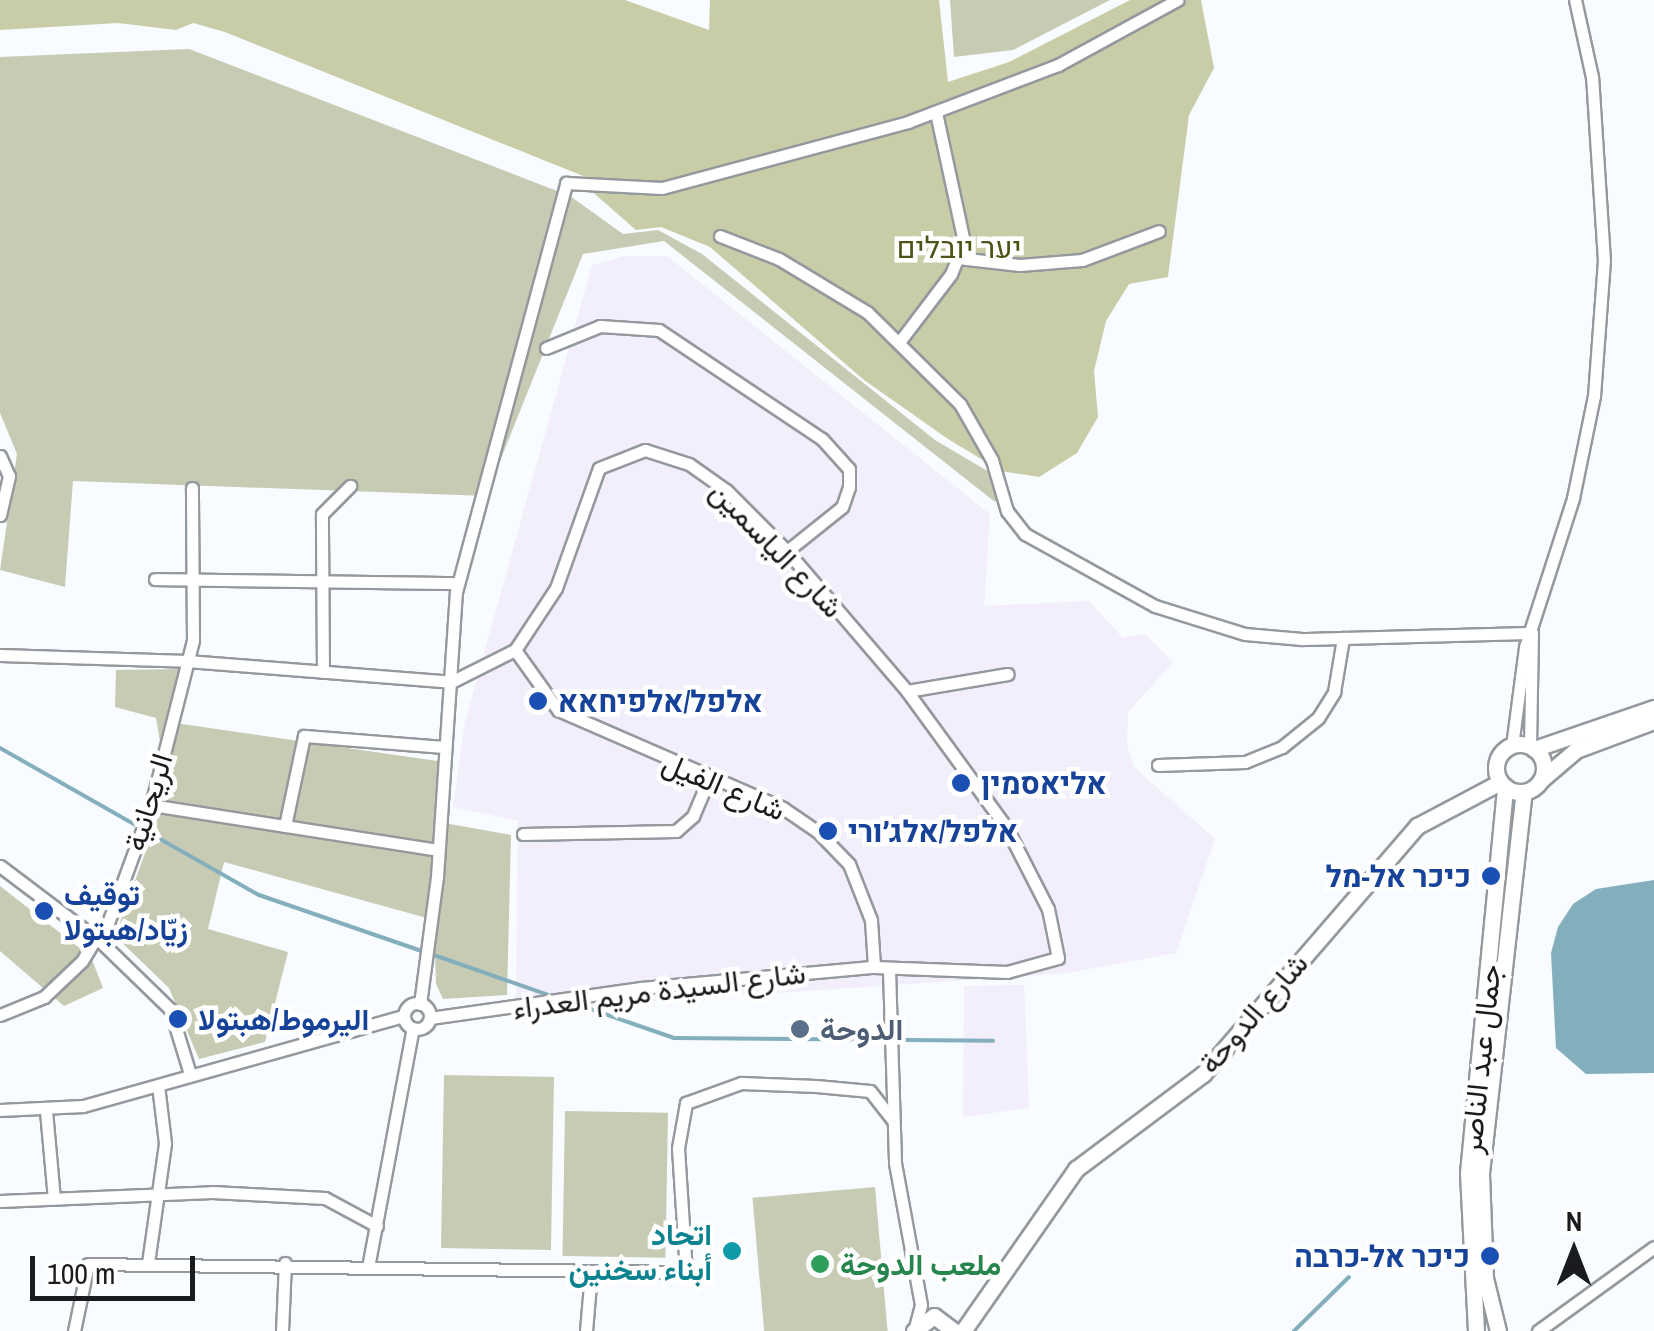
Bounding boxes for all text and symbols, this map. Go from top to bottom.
park label: יער יובלים [896,229,1022,265]
street label: شارع الياسمين [703,473,851,625]
place label: אלפל/אלפיחאא [558,683,763,719]
marker: אלפל/אלפיחאא [527,690,549,712]
street label: شارع الفيل [657,744,791,828]
street label: الريحانية [116,749,180,855]
place label: אליאסמין [981,765,1106,801]
marker: אליאסמין [950,772,972,794]
place label: אלפל/אלג׳ורי [848,813,1018,849]
marker: אלפל/אלג׳ורי [817,820,839,842]
place label: כיכר אל-מל [1325,858,1471,894]
marker: כיכר אל-מל [1480,865,1502,887]
place label: توقيف زيّاد/هبتولا [64,876,188,946]
marker: توقيف زيّاد/هبتولا [33,900,55,922]
street label: شارع الدوحة [1191,945,1315,1081]
street label: شارع السيدة مريم العدراء [511,954,807,1026]
street label: جمال عبد الناصر [1452,963,1508,1155]
place label: اليرموط/هبتولا [198,1001,369,1037]
marker: اليرموط/هبتولا [167,1008,189,1030]
place label: الدوحة [820,1011,903,1047]
marker: الدوحة [789,1018,811,1040]
north arrow [1524,1201,1624,1301]
text: N [1566,1202,1582,1240]
place label: اتحاد أبناء سخنين [569,1216,712,1286]
scale bar [35,1236,200,1298]
place label: כיכר אל-כרבה [1294,1238,1470,1274]
marker: اتحاد أبناء سخنين [721,1240,743,1262]
marker: כיכר אל-כרבה [1479,1245,1501,1267]
place label: ملعب الدوحة [840,1246,1001,1282]
text: 100 m [47,1253,115,1293]
marker: ملعب الدوحة [809,1253,831,1275]

